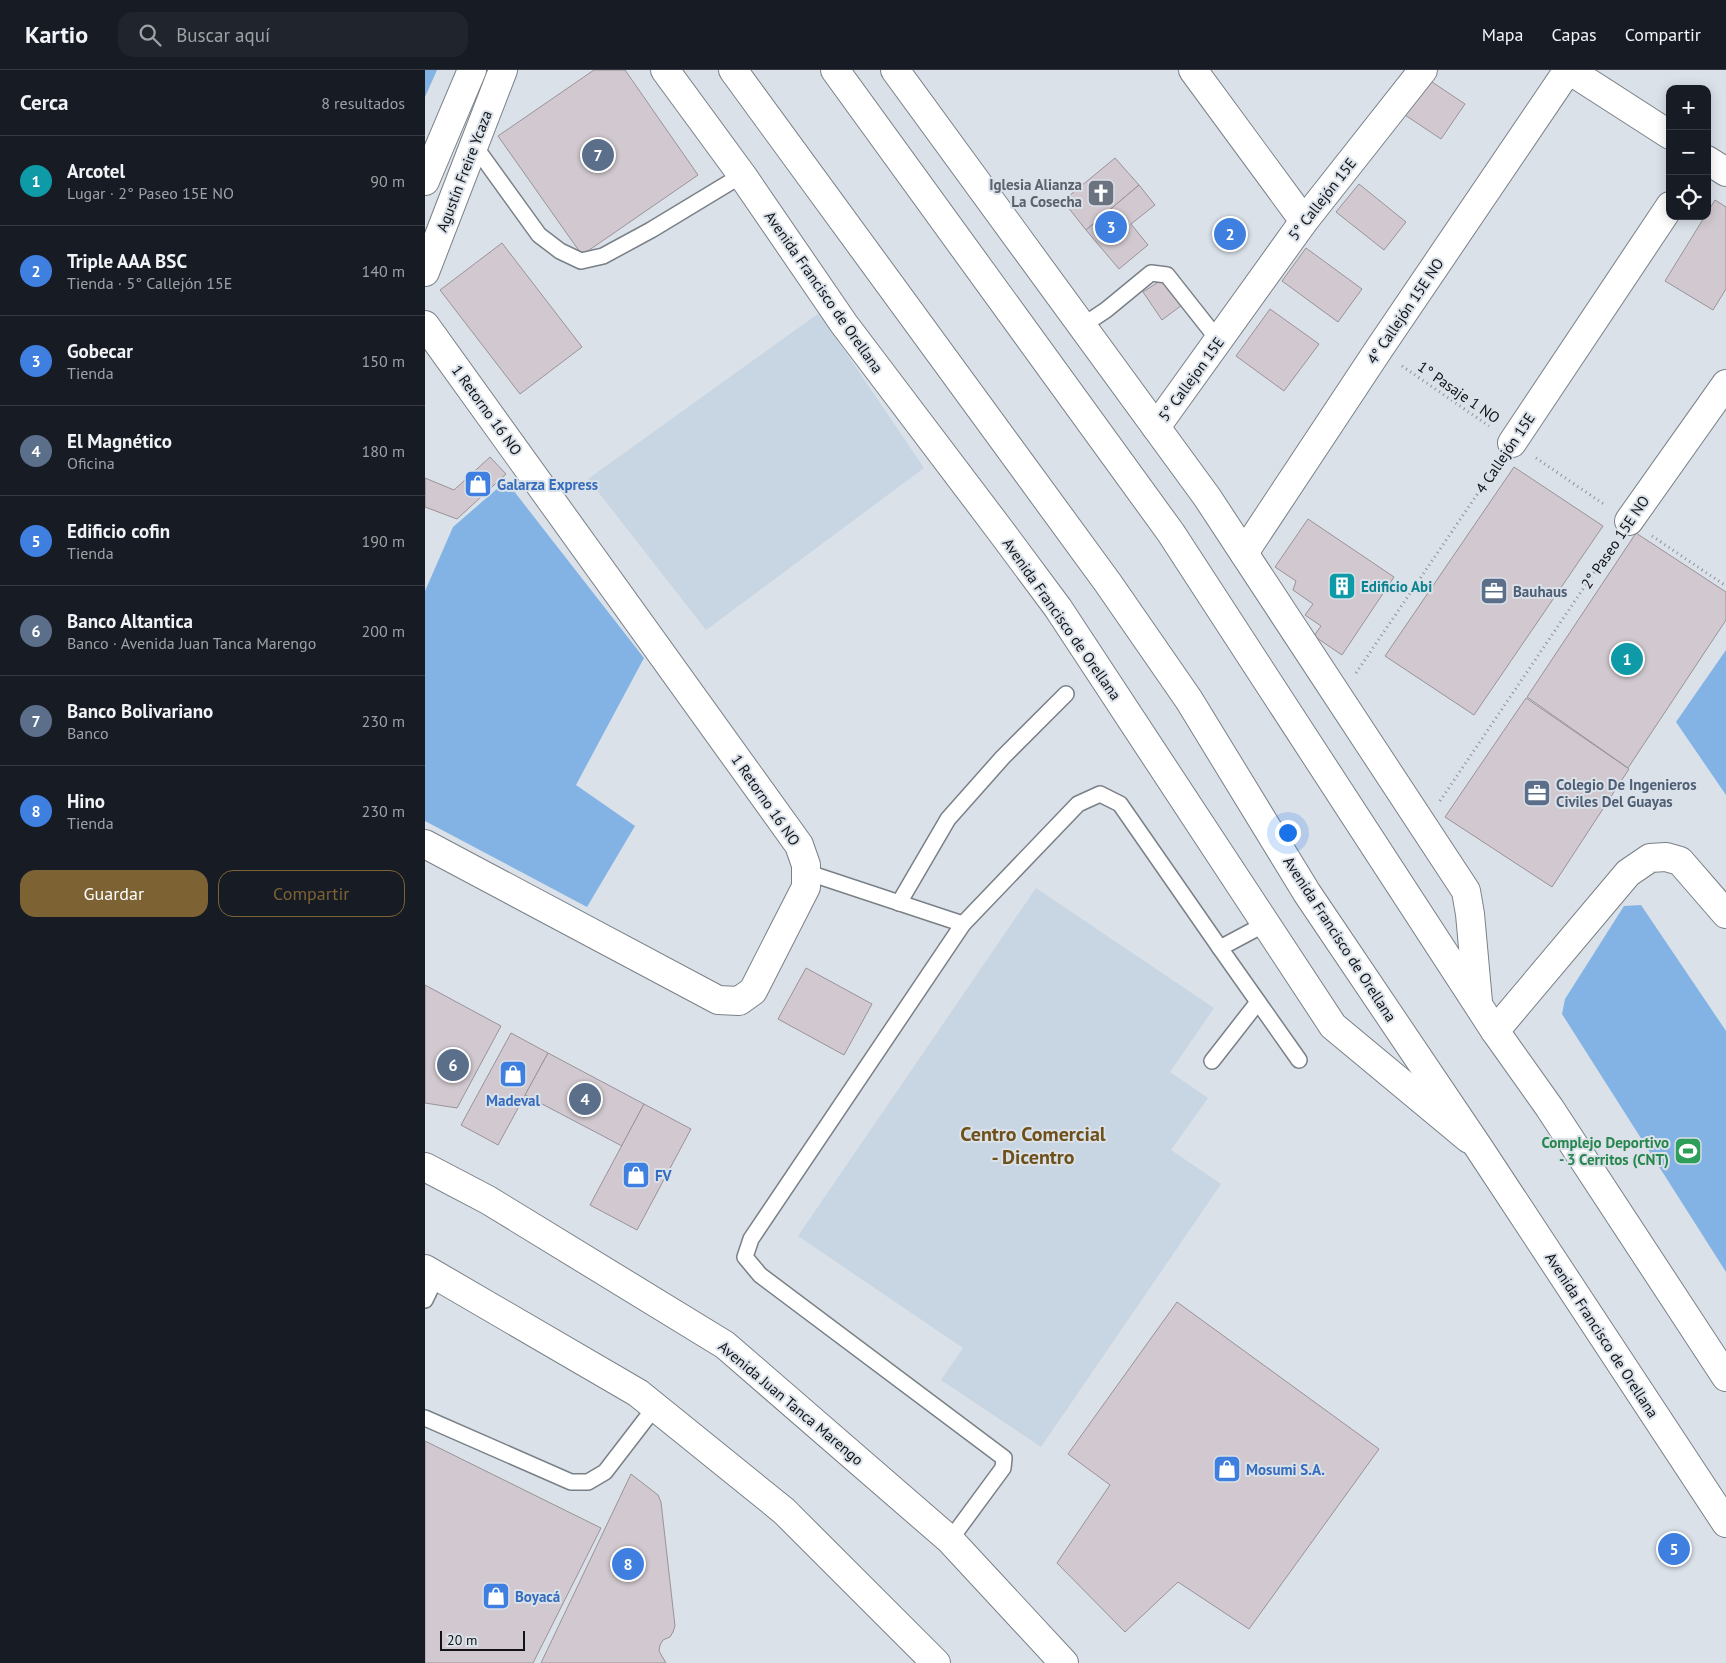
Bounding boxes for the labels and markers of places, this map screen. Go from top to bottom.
pin: 7 [582,136,614,174]
place label: Iglesia Alianza La Cosecha [989,175,1082,211]
church icon: Iglesia Alianza La Cosecha [1086,178,1116,208]
pin: 3 [1095,208,1127,246]
pin: 2 [1214,215,1246,253]
shop icon: Galarza Express [463,469,493,499]
place label: Galarza Express [497,475,598,494]
building icon: Edificio Abi [1327,571,1357,601]
office icon: Bauhaus [1479,576,1509,606]
place label: Edificio Abi [1361,577,1432,596]
place label: Bauhaus [1513,582,1567,601]
pin: 1 [1611,640,1643,678]
place label: Colegio De Ingenieros Civiles Del Guayas [1556,775,1697,811]
office icon: Colegio De Ingenieros Civiles Del Guayas [1522,778,1552,808]
pin: 6 [437,1046,469,1084]
shop icon: Madeval [498,1059,528,1089]
pin: 4 [569,1080,601,1118]
place label: Madeval [486,1091,541,1110]
place label: Complejo Deportivo - 3 Cerritos (CNT) [1541,1133,1669,1169]
sports icon: Complejo Deportivo - 3 Cerritos (CNT) [1673,1136,1703,1166]
shop icon: FV [621,1160,651,1190]
place label: FV [655,1166,673,1185]
shop icon: Mosumi S.A. [1212,1454,1242,1484]
place label: Mosumi S.A. [1246,1460,1325,1479]
pin: 5 [1658,1530,1690,1568]
pin: 8 [612,1545,644,1583]
shop icon: Boyacá [481,1581,511,1611]
place label: Boyacá [515,1587,560,1606]

